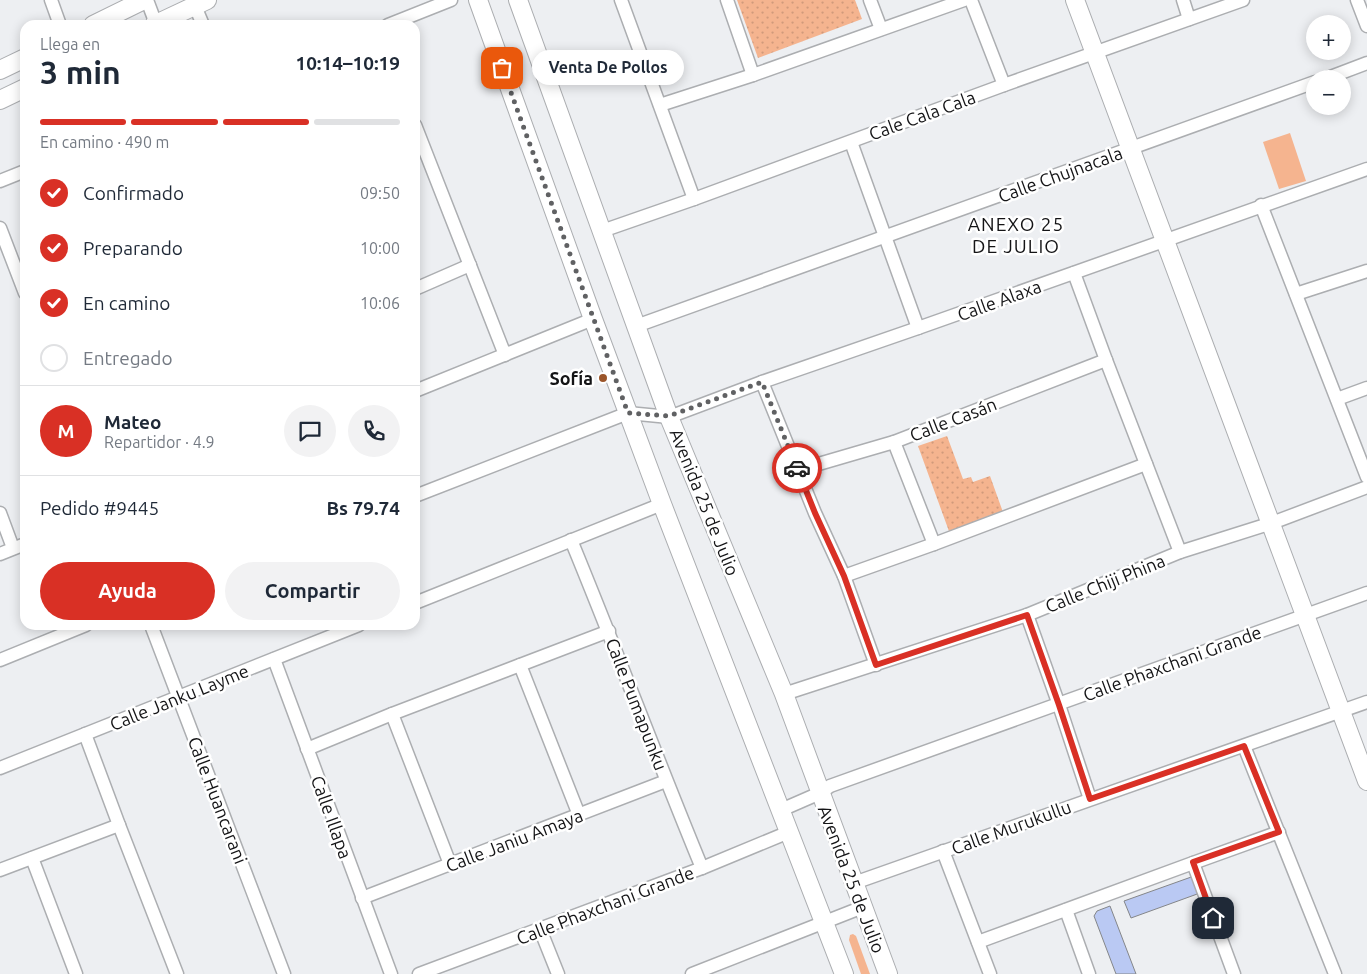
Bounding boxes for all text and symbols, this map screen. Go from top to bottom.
map controls [1306,15,1351,115]
button: + [1306,15,1351,60]
text: Llega en [40,35,100,53]
pin [481,47,523,89]
callout: Venta De Pollos [532,50,684,86]
text: 10:14–10:19 [295,52,400,74]
text: 3 min [40,54,121,90]
icon: bag [488,54,516,82]
text: Venta De Pollos [548,58,668,76]
button: − [1306,70,1351,115]
street label: Cale Cala Cala [866,86,978,144]
text: En camino · 490 m [40,133,169,151]
street label: Calle Chujnacala [995,142,1125,206]
icon: check [40,179,68,207]
text: Confirmado [83,182,184,204]
text: 09:50 [360,184,400,202]
district label: ANEXO 25 DE JULIO [968,213,1064,257]
icon: check [40,234,68,262]
text: Preparando [83,237,183,259]
text: 10:00 [360,239,400,257]
street label: Calle Alaxa [954,276,1044,324]
icon: check [40,289,68,317]
text: En camino [83,292,170,314]
text: 10:06 [360,294,400,312]
text: Entregado [83,347,173,369]
place label: Sofía [549,368,593,388]
marker: Sofía [597,372,609,384]
street label: Calle Casán [907,393,999,445]
button: chat [284,405,336,457]
button: phone [348,405,400,457]
text: Mateo [104,411,162,433]
text: M [58,420,74,442]
street label: Avenida 25 de Julio [666,426,744,578]
text: Repartidor · 4.9 [104,433,215,451]
courier [772,443,822,493]
icon: car [783,454,811,482]
text: Pedido #9445 [40,497,159,519]
text: Bs 79.74 [326,497,400,519]
street label: Calle Chiji Phina [1042,550,1168,616]
button: Ayuda [40,562,215,620]
button: Compartir [225,562,400,620]
street label: Calle Phaxchani Grande [1080,621,1264,705]
street label: Calle Pumapunku [603,635,671,773]
street label: Calle Janku Layme [107,660,251,734]
street label: Calle Huancarani [185,734,251,866]
street label: Calle Illapa [308,773,356,861]
street label: Calle Murukullu [948,796,1074,858]
street label: Avenida 25 de Julio [815,802,889,956]
street label: Calle Janiu Amaya [443,805,585,875]
street label: Calle Phaxchani Grande [513,862,697,948]
pin [1192,897,1234,939]
icon: home [1199,904,1227,932]

